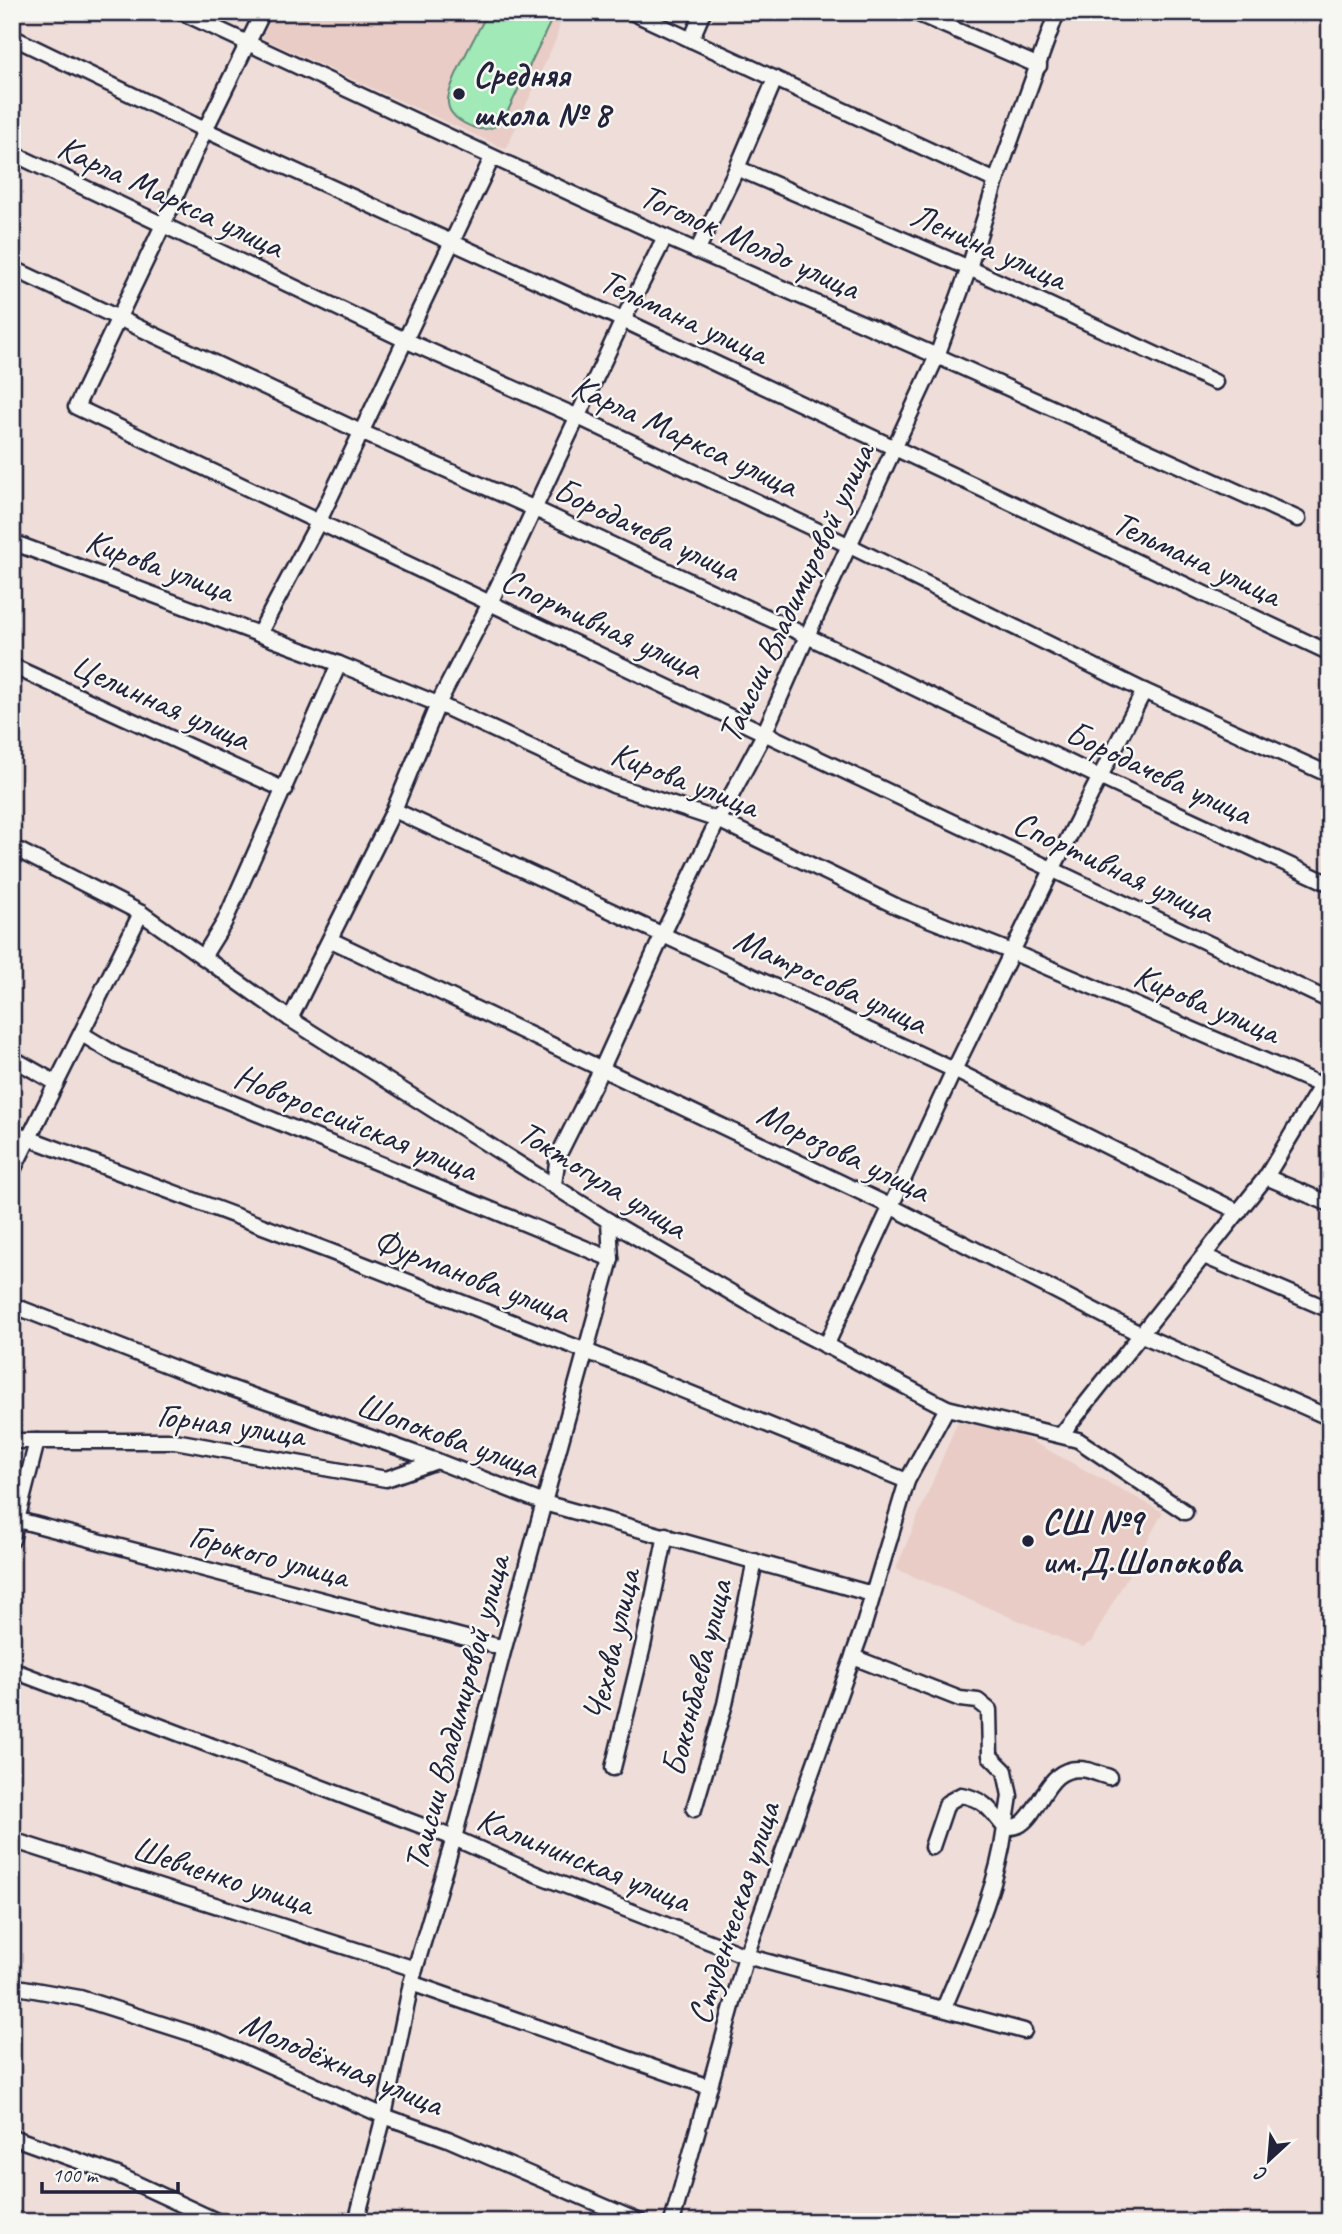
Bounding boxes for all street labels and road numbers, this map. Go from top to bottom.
street label: Карла Маркса улица [51,124,293,270]
street label: Тоголок Молдо улица [633,173,868,311]
street label: Ленина улица [904,192,1076,302]
street label: Тельмана улица [593,258,777,376]
street label: Карла Маркса улица [565,363,807,509]
street label: Таисии Владимировой улица [706,434,886,750]
street label: Бородачева улица [546,467,749,593]
street label: Тельмана улица [1106,500,1290,618]
street label: Кирова улица [80,518,242,614]
street label: Спортивная улица [494,557,712,691]
street label: Целинная улица [64,642,260,762]
street label: Бородачева улица [1058,710,1261,836]
street label: Кирова улица [605,731,767,829]
street label: Спортивная улица [1006,800,1224,934]
street label: Матросова улица [727,916,937,1046]
street label: Кирова улица [1127,953,1289,1055]
street label: Новороссийская улица [228,1053,486,1192]
street label: Морозова улица [750,1090,940,1214]
street label: Токтогула улица [510,1110,698,1251]
street label: Фурманова улица [367,1217,579,1334]
street label: Шопокова улица [351,1382,548,1490]
street label: Горная улица [155,1392,310,1457]
street label: Горького улица [184,1513,356,1599]
street label: Таисии Владимировой улица [393,1548,521,1876]
street label: Чехова улица [572,1562,651,1725]
street label: Боконбаева улица [650,1573,743,1781]
street label: Студенческая улица [676,1795,791,2030]
street label: Калининская улица [471,1796,699,1923]
street label: Шевченко улица [127,1825,321,1927]
street label: Молодёжная улица [234,2001,452,2127]

